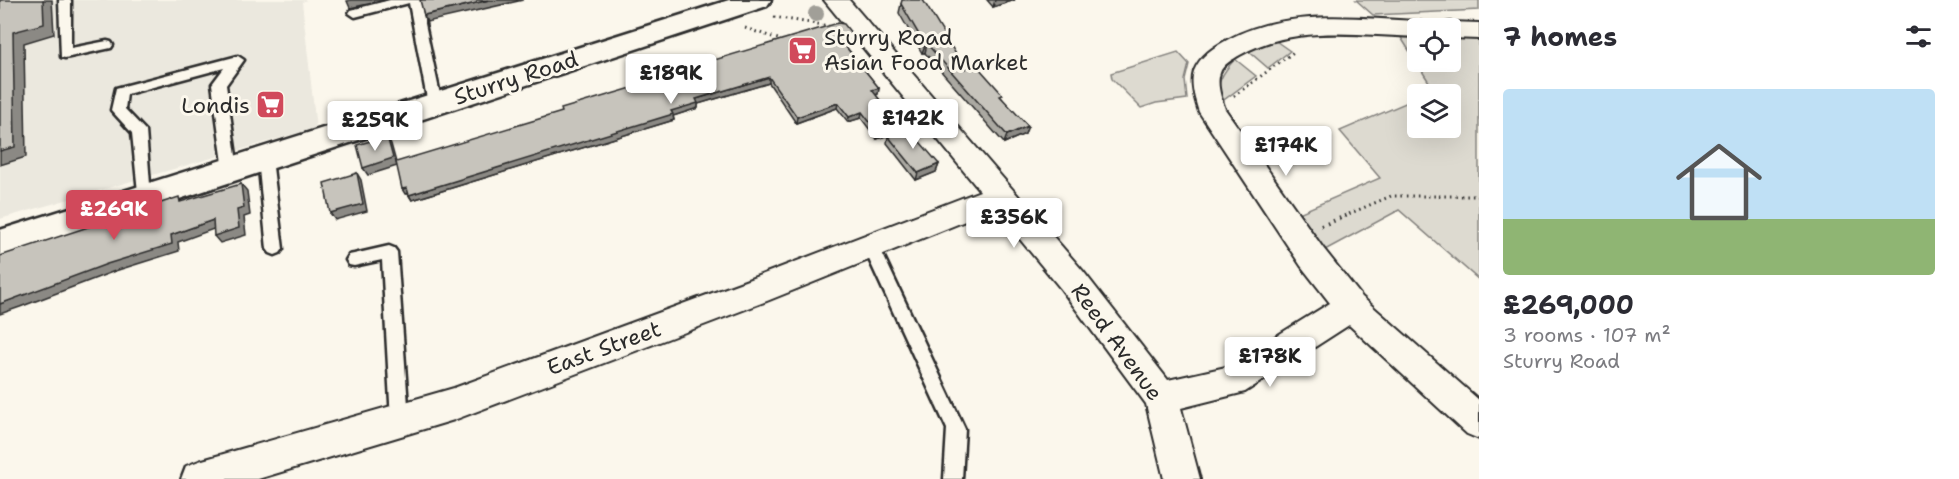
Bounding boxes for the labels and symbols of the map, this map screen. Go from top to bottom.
place label: Sturry Road Asian Food Market [824,23,1028,77]
supermarket icon: Sturry Road Asian Food Market [787,34,819,66]
street label: Sturry Road [450,44,582,112]
pin: £189K [629,54,713,105]
supermarket icon: Londis [255,89,287,121]
place label: Londis [181,91,250,120]
pin: £142K [871,99,955,150]
pin: £259K [333,101,417,152]
pin: £174K [1244,126,1328,177]
pin: £269K [72,190,156,241]
pin: £356K [972,198,1056,249]
street label: Reed Avenue [1065,278,1169,406]
street label: East Street [543,314,665,382]
pin: £178K [1228,337,1312,388]

